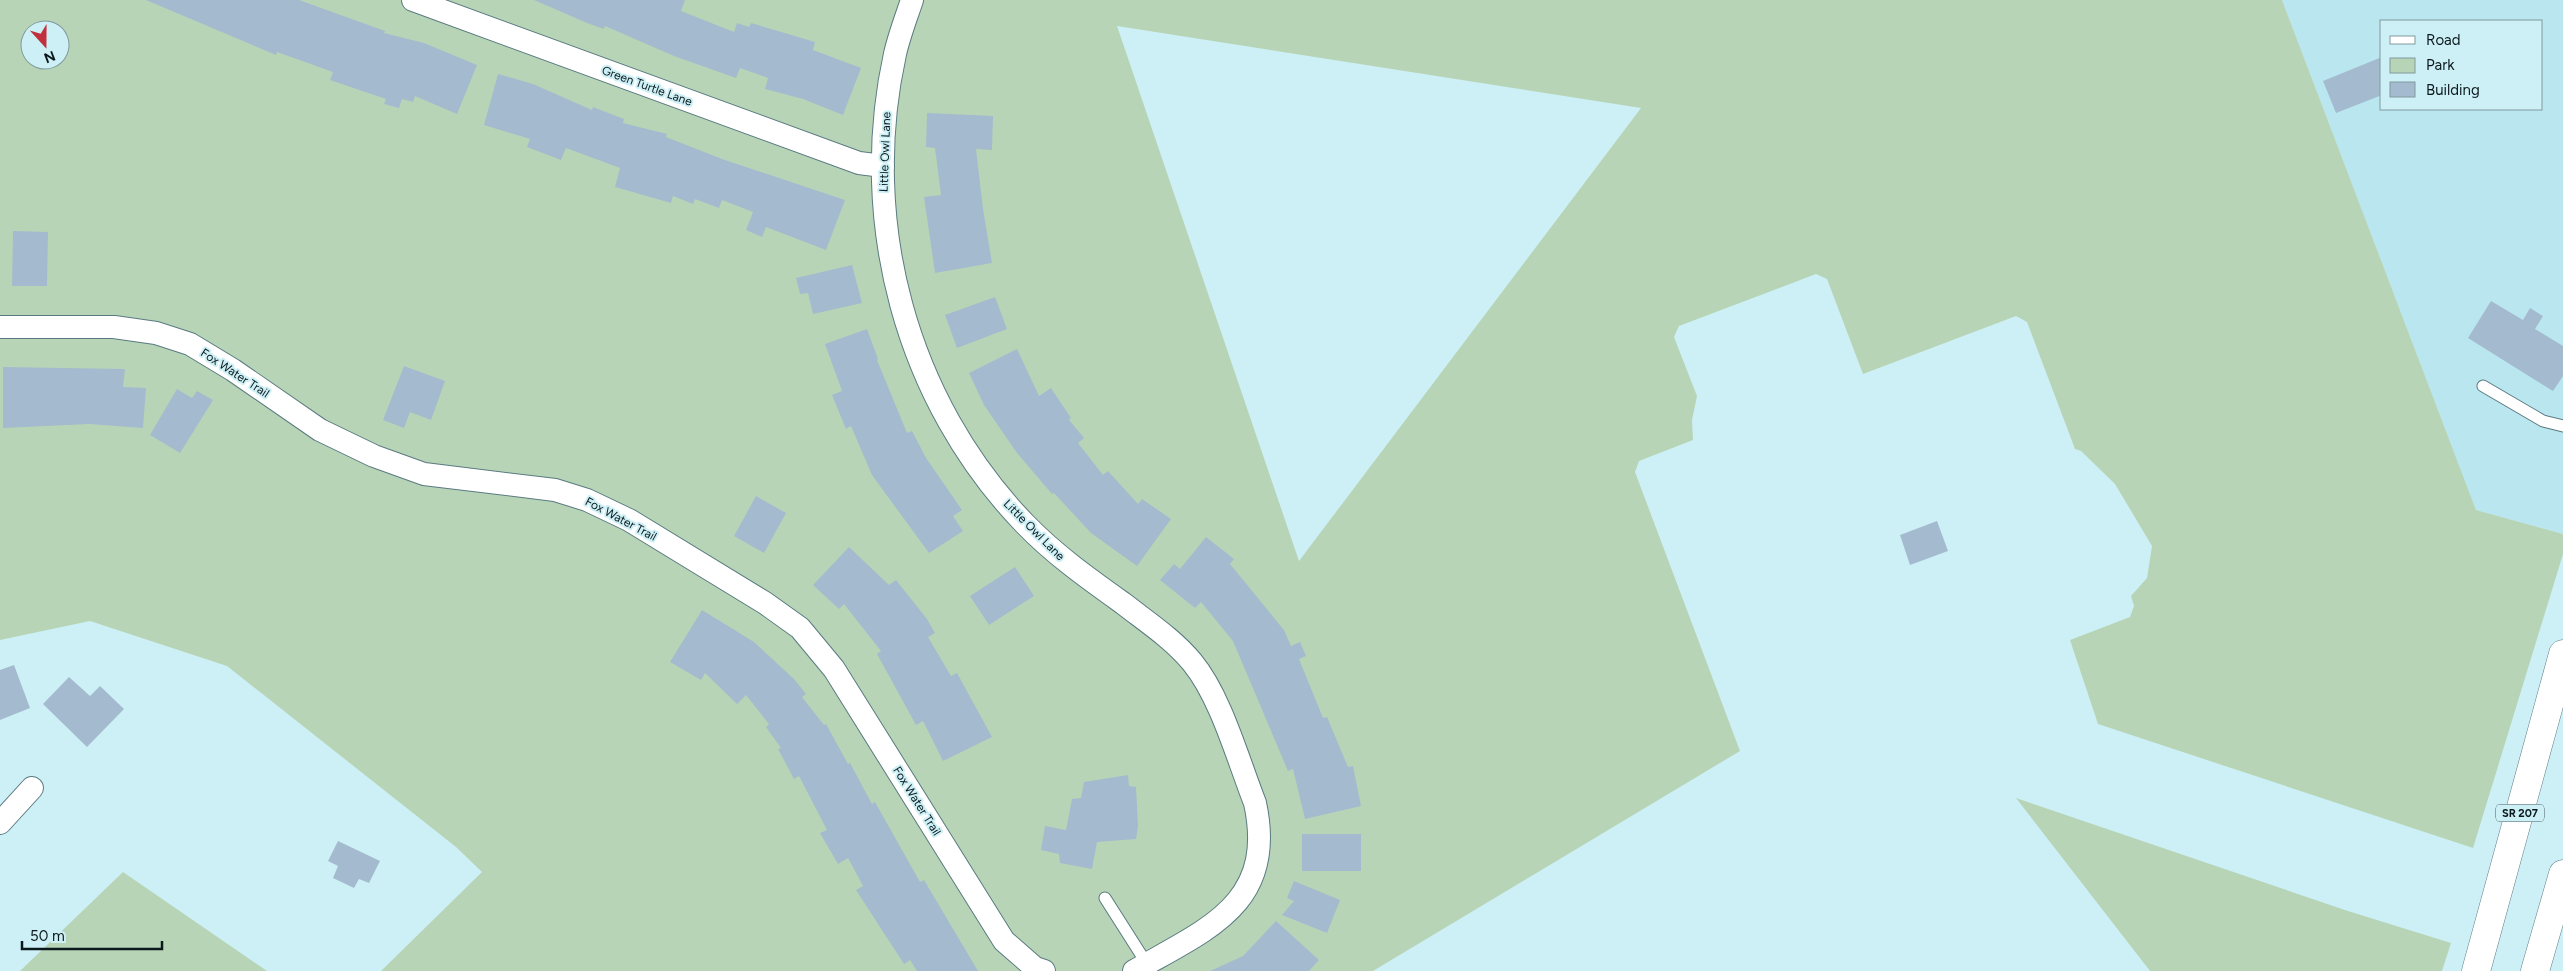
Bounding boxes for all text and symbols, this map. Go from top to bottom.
north arrow [20,20,70,70]
legend [2380,20,2543,110]
text: Road [2426,31,2461,49]
text: N [41,47,58,67]
text: Park [2426,56,2455,74]
street label: Green Turtle Lane [600,63,694,109]
text: Building [2426,81,2480,99]
street label: Little Owl Lane [877,111,893,192]
street label: Fox Water Trail [198,346,272,400]
street label: Fox Water Trail [583,494,659,544]
street label: Little Owl Lane [1001,497,1068,564]
street label: Fox Water Trail [890,764,944,838]
road number: SR 207 [2496,804,2544,821]
scale bar [22,918,162,950]
text: 50 m [30,927,65,945]

